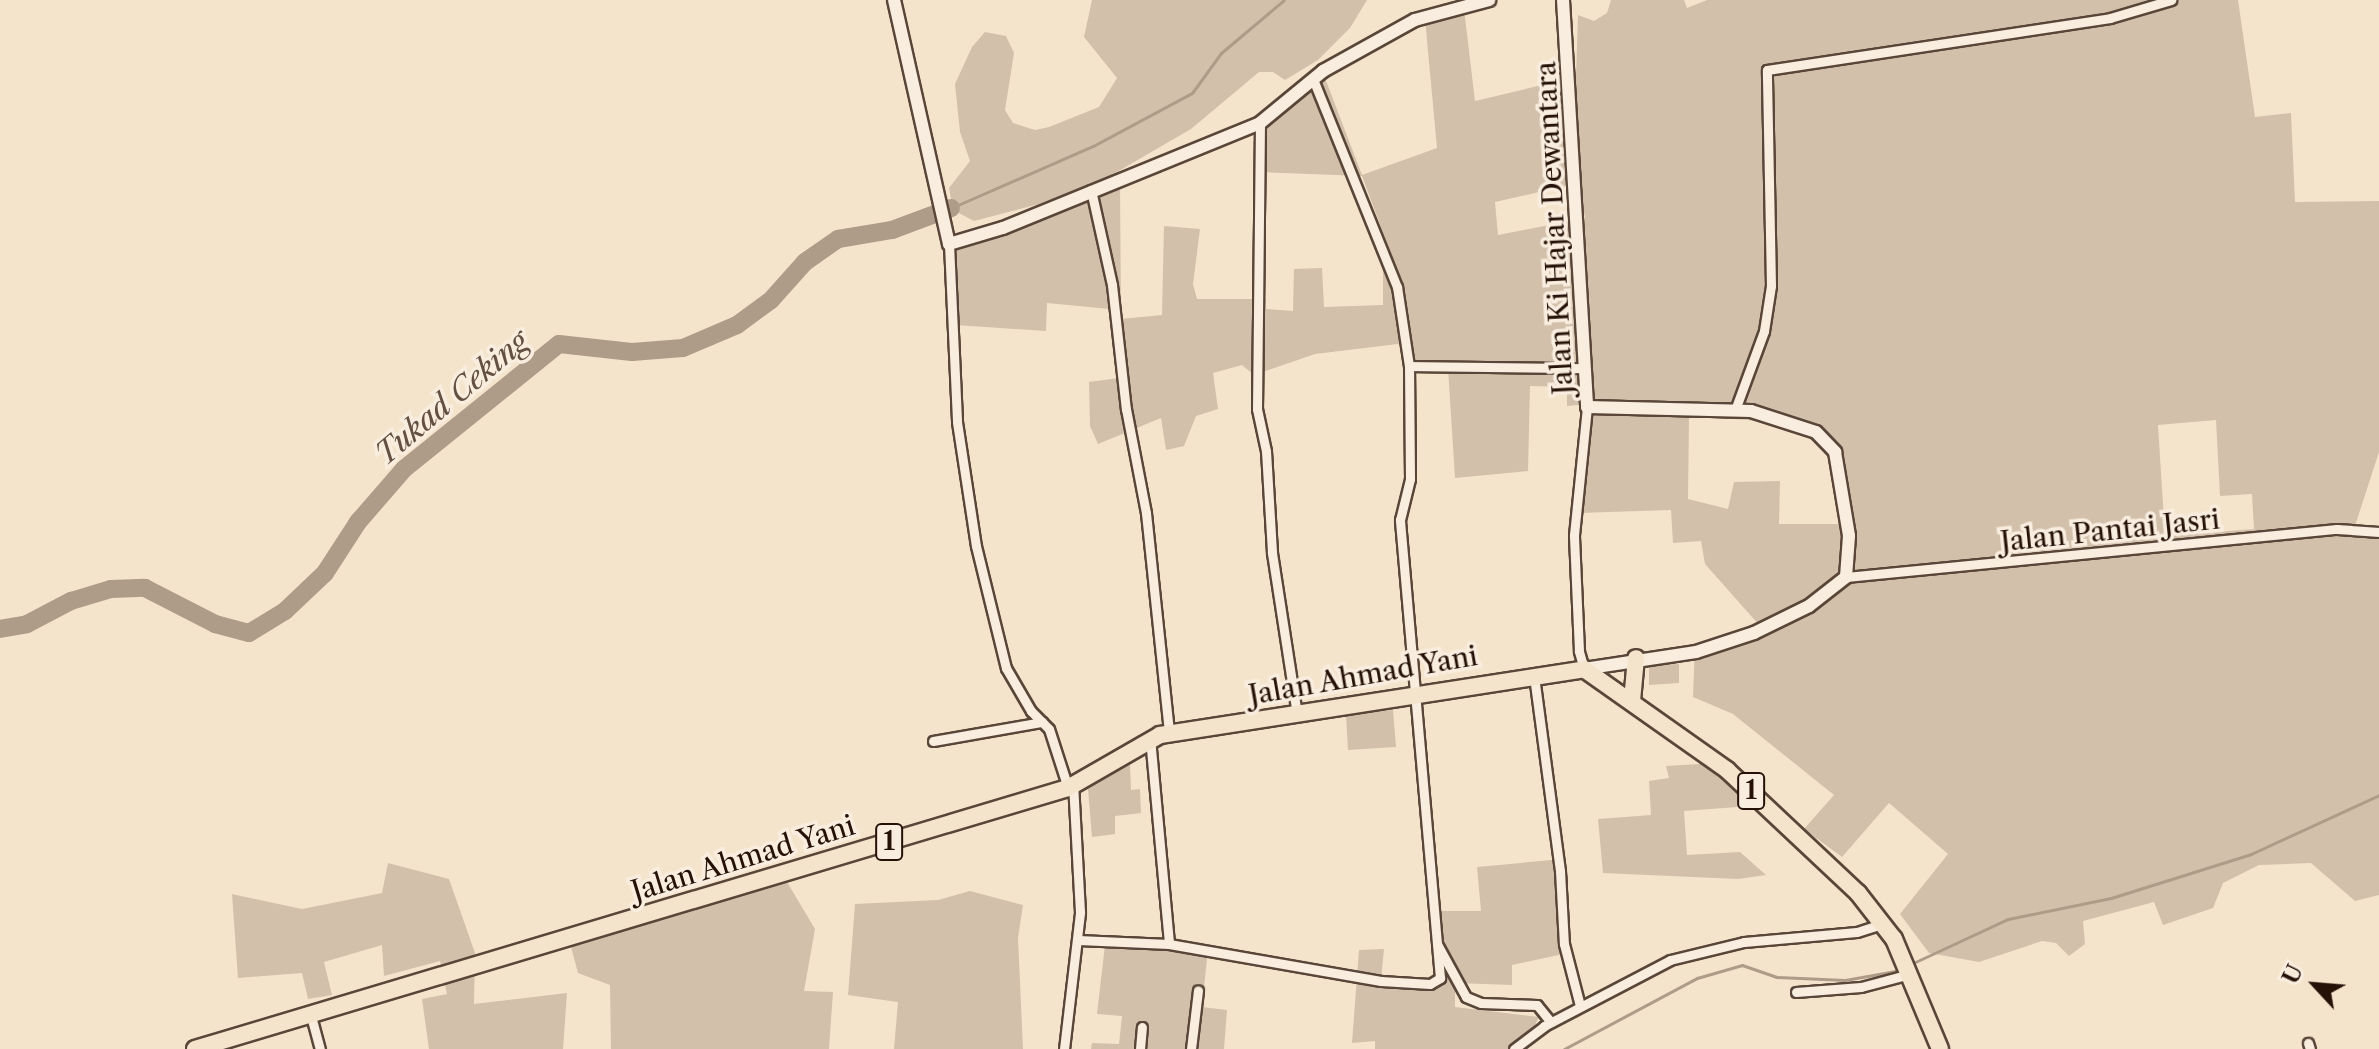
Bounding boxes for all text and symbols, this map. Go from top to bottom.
street label: Jalan Ki Hajar Dewantara [1528,60,1580,396]
water label: Tukad Ceking [368,324,536,472]
street label: Jalan Pantai Jasri [1999,502,2221,558]
street label: Jalan Ahmad Yani [1245,638,1481,712]
road number: 1 [1737,769,1765,813]
street label: Jalan Ahmad Yani [626,808,860,908]
road number: 1 [875,820,903,864]
north arrow [2275,945,2355,1025]
text: U [2277,960,2309,988]

